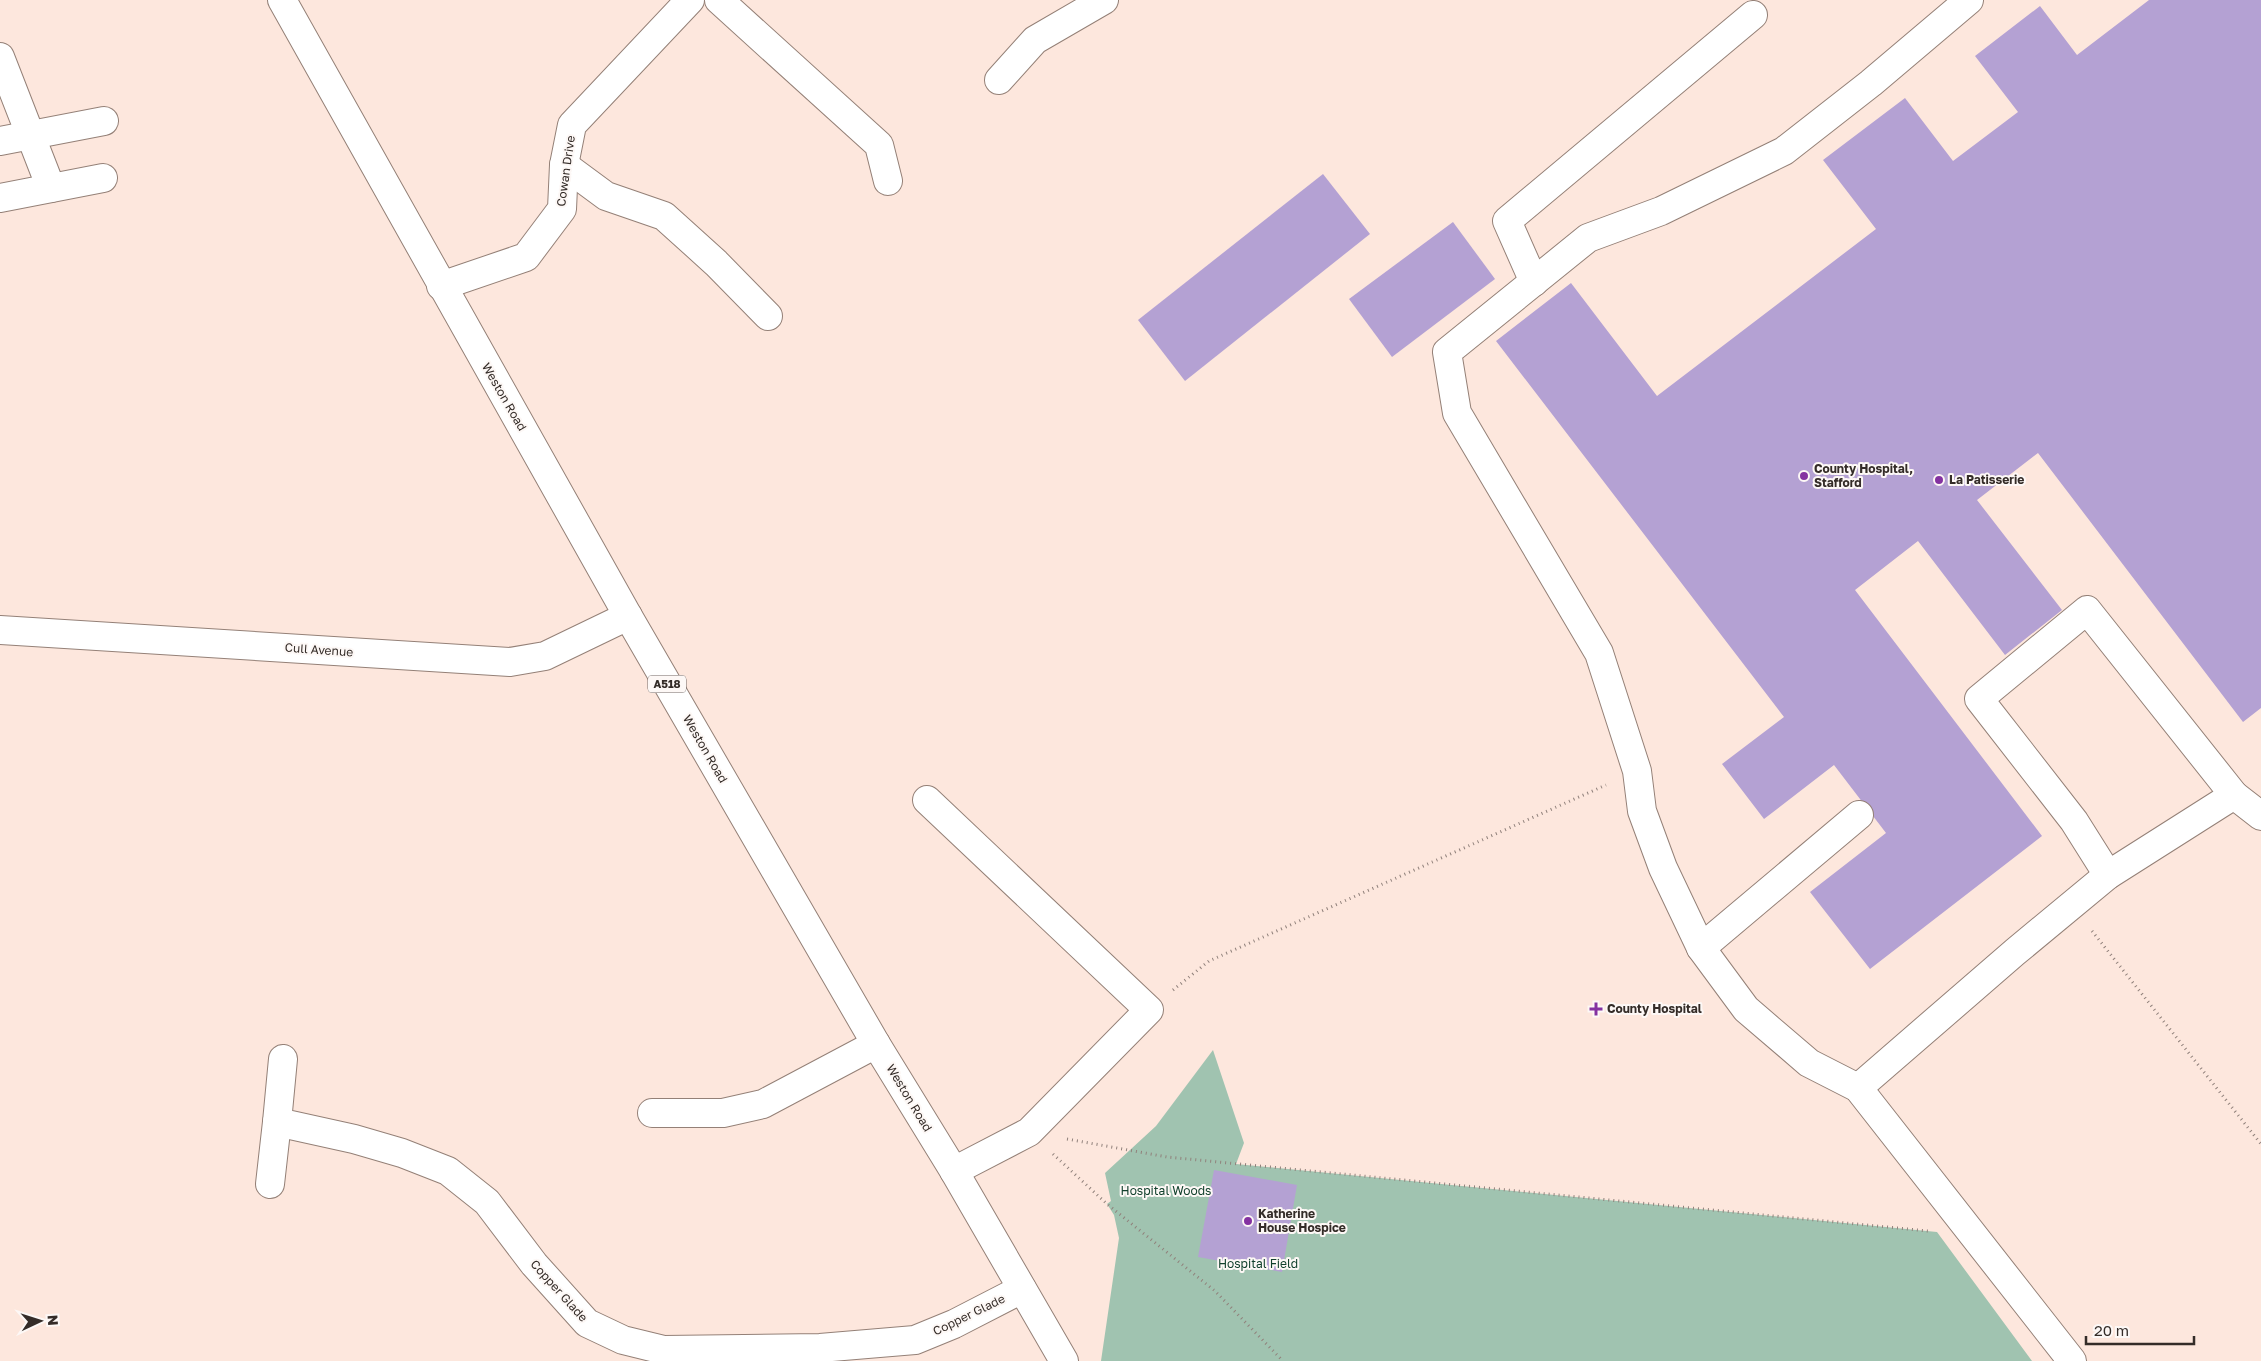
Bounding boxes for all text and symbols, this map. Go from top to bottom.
street label: Cowan Drive [553,134,578,207]
street label: Weston Road [479,360,530,433]
place label: County Hospital, Stafford [1814,461,1913,490]
marker: County Hospital, Stafford [1798,470,1810,482]
place label: La Patisserie [1949,472,2024,487]
marker: La Patisserie [1933,474,1945,486]
street label: Cull Avenue [284,640,354,659]
road number: A518 [648,676,686,692]
street label: Weston Road [680,712,731,785]
place label: County Hospital [1607,1001,1702,1016]
marker: County Hospital [1589,1002,1603,1016]
street label: Weston Road [883,1061,935,1134]
park label: Hospital Woods [1121,1183,1211,1198]
place label: Katherine House Hospice [1258,1206,1346,1235]
marker: Katherine House Hospice [1242,1215,1254,1227]
park label: Hospital Field [1218,1256,1298,1271]
street label: Copper Glade [528,1257,591,1325]
street label: Copper Glade [930,1291,1007,1338]
north arrow [15,1296,65,1346]
text: N [45,1314,62,1326]
scale bar [2086,1314,2194,1346]
text: 20 m [2094,1321,2129,1339]

